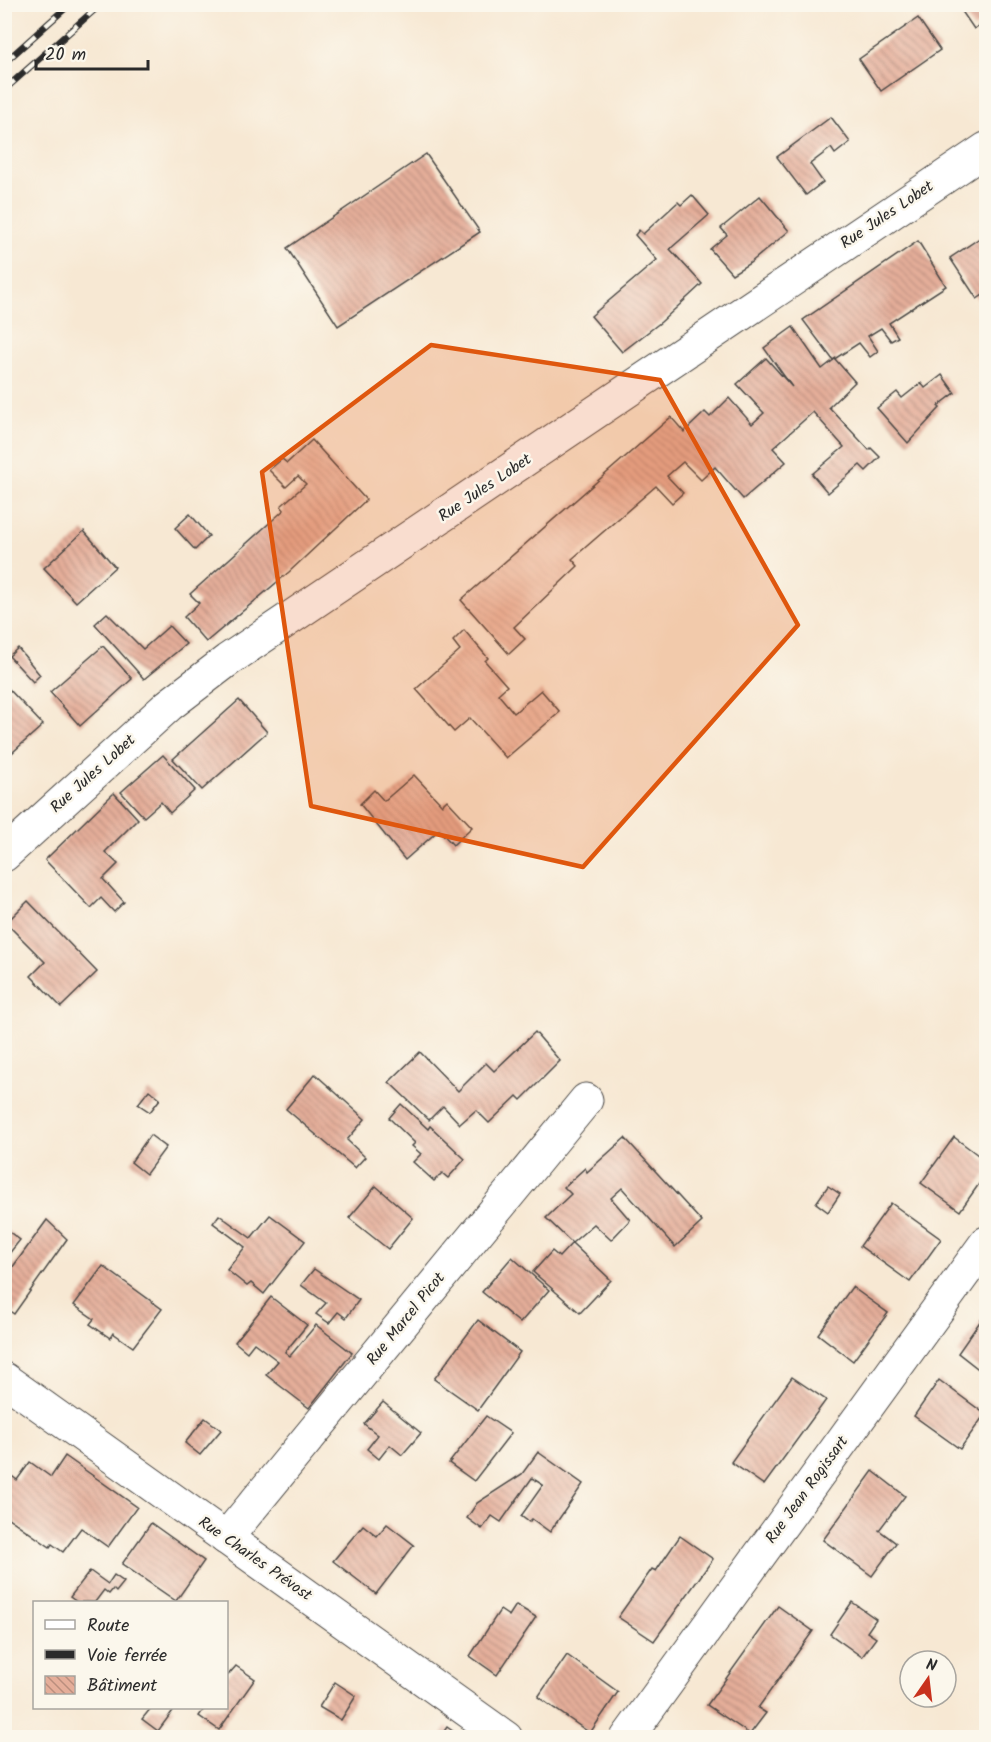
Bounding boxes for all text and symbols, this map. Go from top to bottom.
scale bar [36,33,148,71]
text: 20 m [45,41,86,70]
street label: Rue Jules Lobet [835,174,939,256]
street label: Rue Jules Lobet [433,447,537,529]
street label: Rue Jules Lobet [45,728,142,819]
street label: Rue Marcel Picot [360,1266,452,1371]
street label: Rue Jean Rogissart [759,1430,855,1549]
street label: Rue Charles Prévost [193,1510,318,1608]
legend [33,1601,228,1709]
text: Route [87,1612,129,1641]
text: Voie ferrée [87,1642,167,1671]
north arrow [898,1649,958,1709]
text: N [923,1653,939,1679]
text: Bâtiment [87,1672,158,1701]

